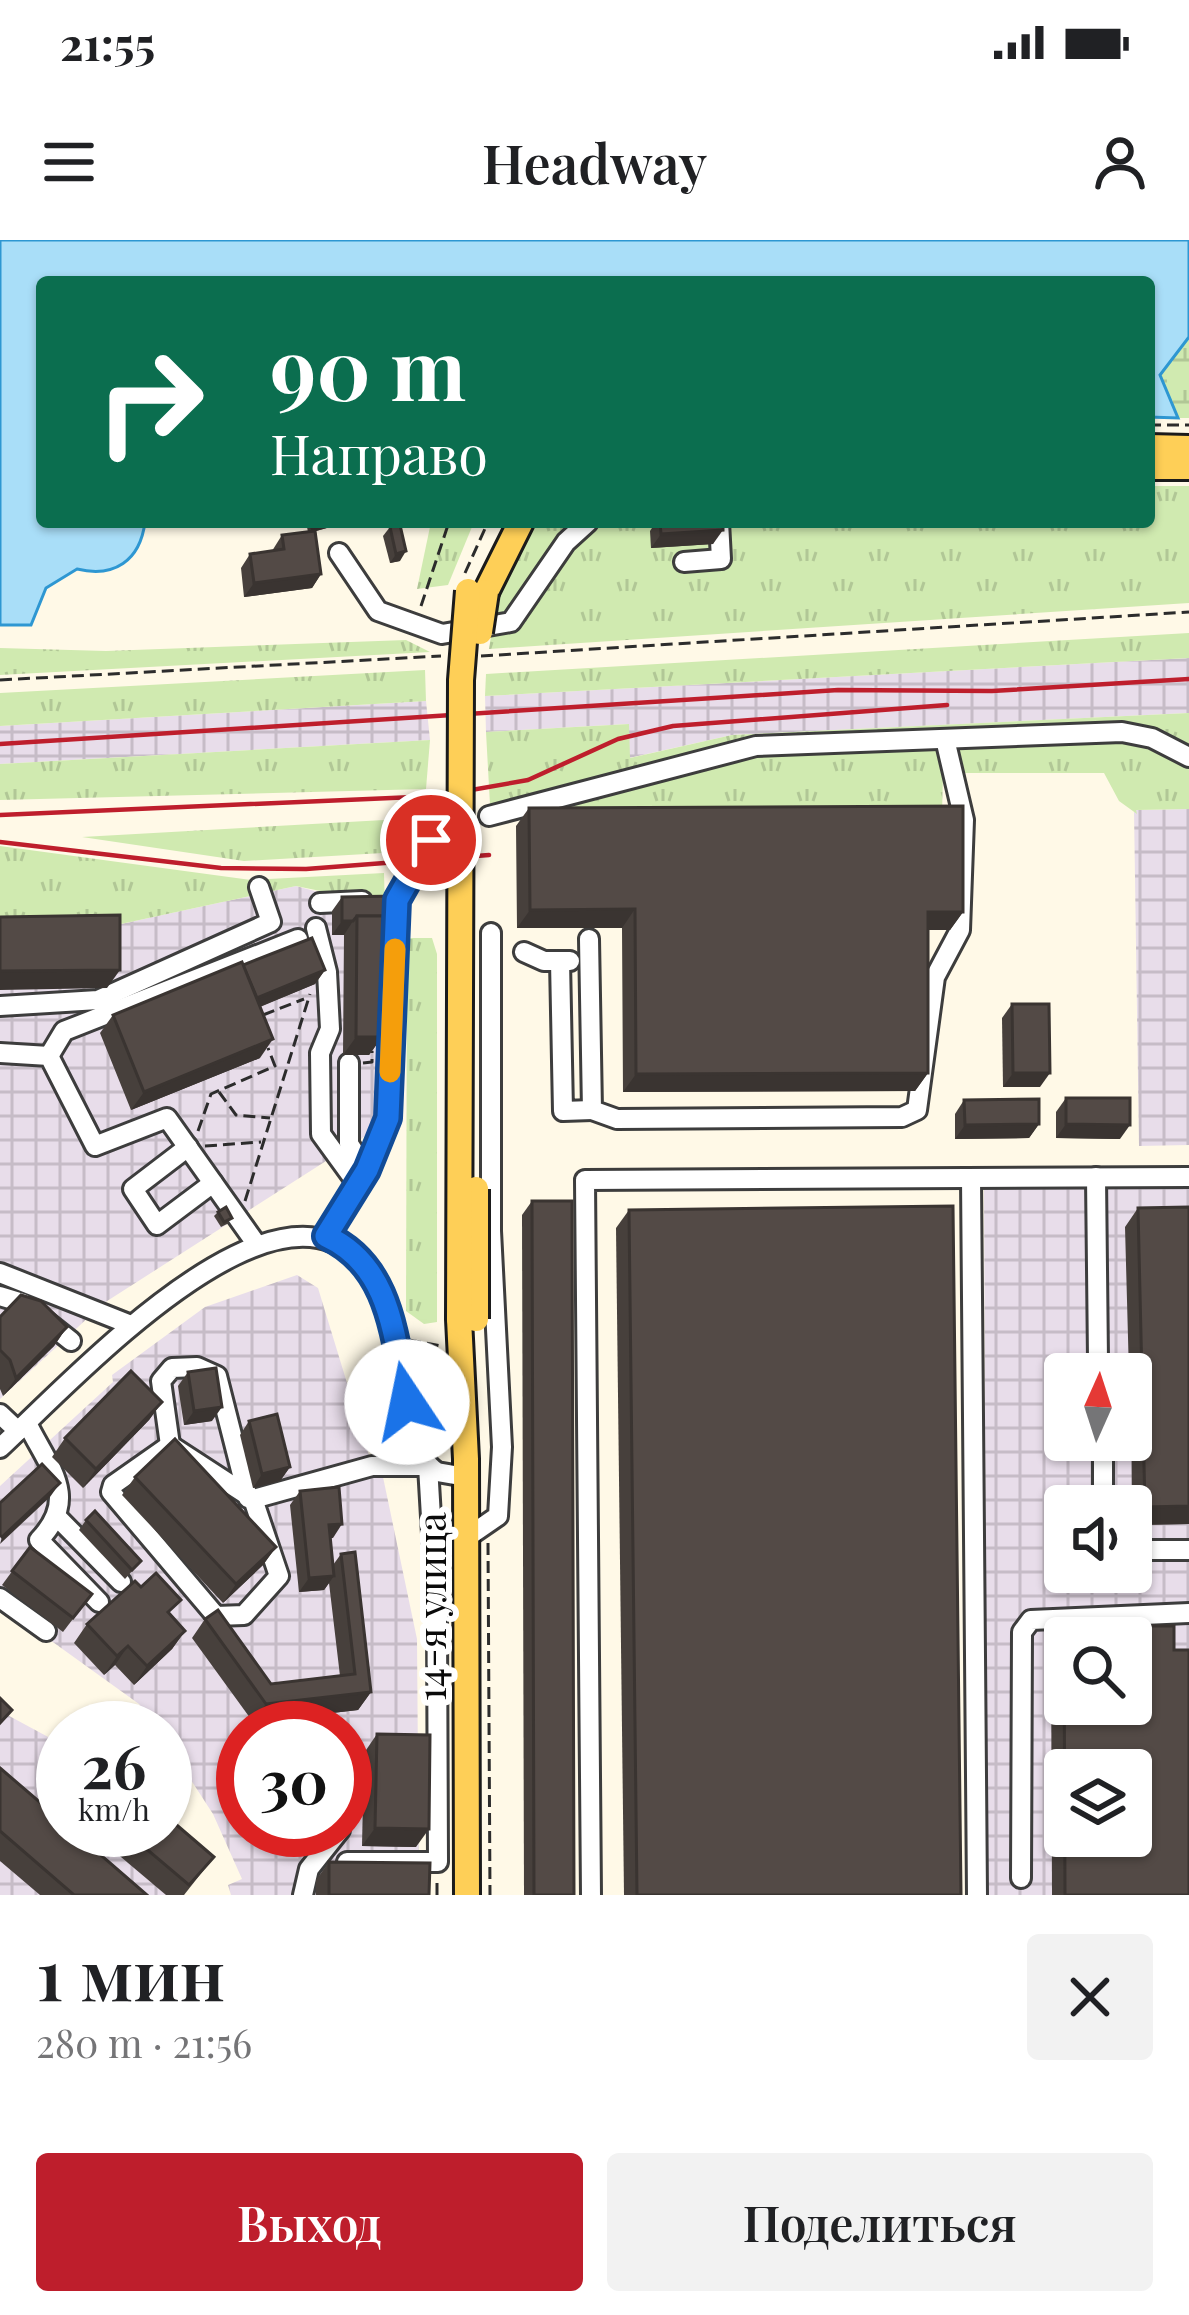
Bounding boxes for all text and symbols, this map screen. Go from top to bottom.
text: 21:55 [60,12,155,72]
text: Headway [482,126,707,198]
icon: menu [36,129,102,195]
icon: person [1087,129,1153,195]
text: 90 m [270,310,466,422]
icon: right [72,324,228,480]
text: Направо [270,417,488,489]
pin [380,789,482,891]
icon: arrive [398,807,464,873]
position arrow [344,1339,470,1465]
north arrow [1044,1353,1152,1461]
map controls [1044,1353,1152,1857]
button: sound [1044,1485,1152,1593]
street label: 14-я улица [404,1512,456,1702]
button: search [1044,1617,1152,1725]
speed limit sign: 30 [216,1701,372,1857]
text: 26 [81,1724,147,1804]
button: layers [1044,1749,1152,1857]
text: km/h [78,1789,150,1829]
text: 1 мин [36,1923,225,2019]
button: close [1027,1934,1153,2060]
text: 280 m · 21:56 [36,2016,252,2068]
button: Выход [36,2153,583,2291]
button: Поделиться [607,2153,1153,2291]

